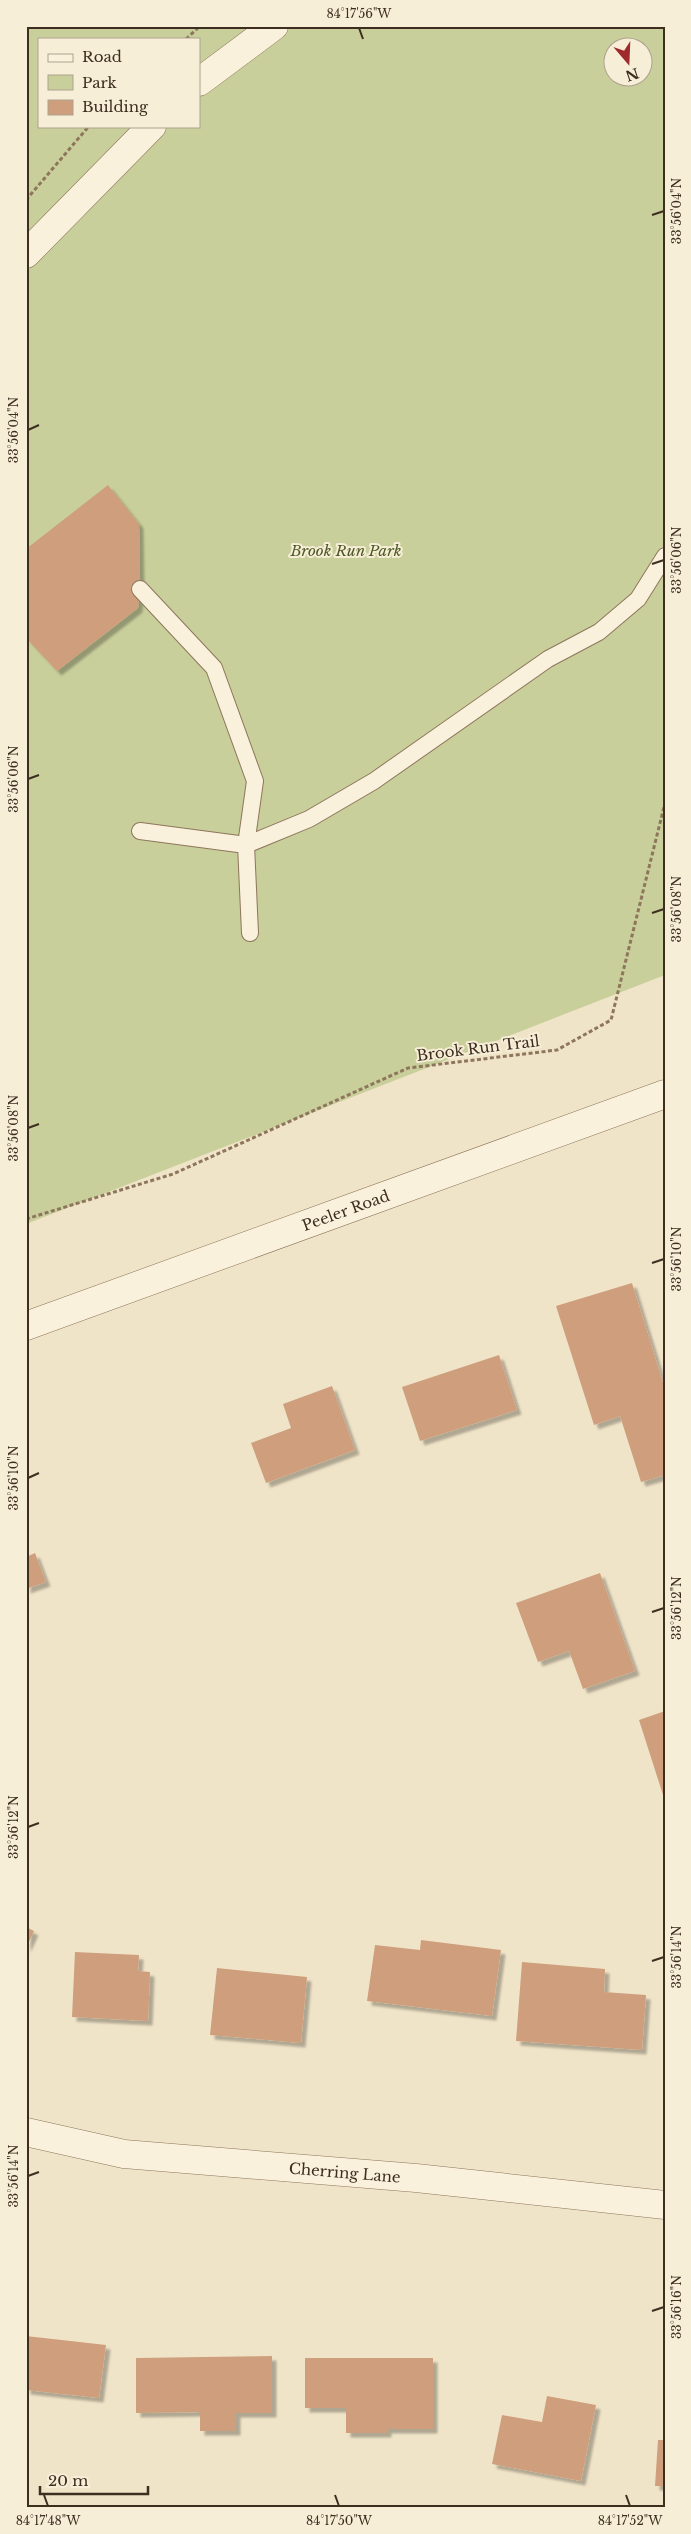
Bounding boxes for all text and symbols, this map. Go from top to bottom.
text: 84°17'56"W [327,6,392,21]
legend [38,38,200,128]
north arrow [604,38,654,88]
text: Road [82,47,122,66]
text: N [623,64,641,85]
text: Park [82,73,118,92]
text: Building [82,97,149,116]
text: 33°56'04"N [669,178,684,244]
text: 33°56'04"N [6,397,21,463]
text: 33°56'06"N [669,526,684,594]
park label: Brook Run Park [289,541,402,560]
text: 33°56'06"N [6,745,21,813]
text: 33°56'08"N [669,875,684,942]
street label: Brook Run Trail [415,1031,541,1065]
text: 33°56'08"N [6,1094,21,1161]
street label: Peeler Road [299,1185,392,1235]
text: 33°56'10"N [669,1226,684,1291]
text: 33°56'10"N [6,1445,21,1510]
text: 33°56'12"N [669,1576,684,1640]
text: 33°56'12"N [6,1795,21,1859]
text: 33°56'14"N [669,1925,684,1989]
text: 33°56'14"N [6,2144,21,2208]
street label: Cherring Lane [288,2158,401,2186]
text: 33°56'16"N [669,2275,684,2339]
scale bar [40,2464,148,2496]
text: 20 m [48,2471,88,2490]
text: 84°17'48"W [16,2513,81,2528]
text: 84°17'50"W [306,2513,373,2528]
text: 84°17'52"W [598,2513,663,2528]

